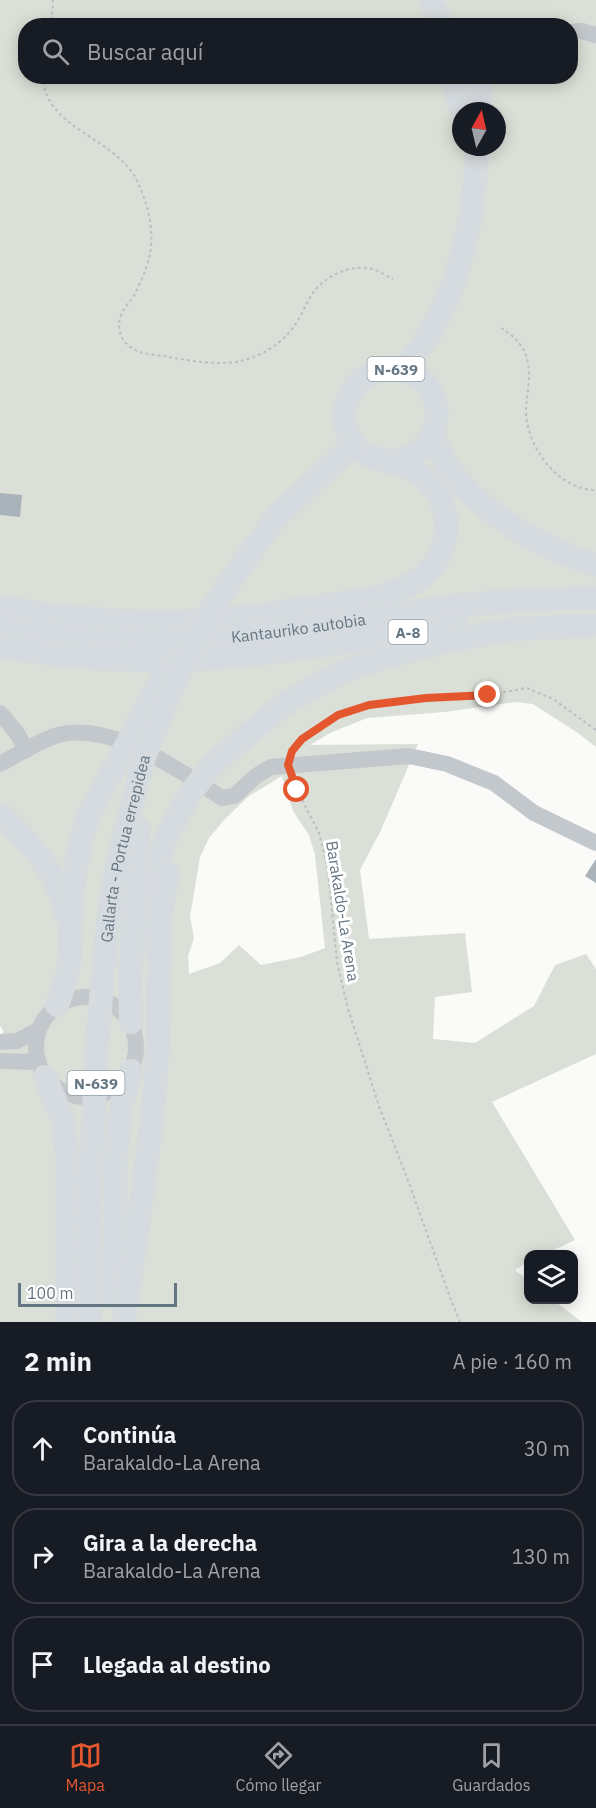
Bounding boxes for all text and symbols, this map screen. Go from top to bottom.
search box [18,18,578,84]
icon: search [39,35,72,68]
text: Buscar aquí [87,37,203,66]
north arrow [452,102,506,156]
road number: N-639 [368,357,424,381]
street label: Kantauriko autobia [230,609,367,647]
road number: A-8 [388,620,428,644]
route end [474,681,500,707]
street label: Gallarta - Portua errepidea [96,752,154,943]
route start [283,776,309,802]
street label: Barakaldo-La Arena [322,839,364,983]
road number: N-639 [68,1071,124,1095]
map controls [524,1250,578,1304]
button: layers [524,1250,578,1304]
scale bar [18,1280,177,1308]
text: 100 m [27,1283,74,1303]
text: 2 min [24,1344,92,1378]
text: A pie · 160 m [453,1348,572,1375]
text: Continúa [83,1420,176,1449]
icon: ahead [26,1432,59,1465]
text: 30 m [524,1435,570,1462]
text: Barakaldo-La Arena [83,1449,261,1476]
text: Gira a la derecha [83,1528,257,1557]
icon: right [26,1540,59,1573]
text: 130 m [512,1543,570,1570]
text: Barakaldo-La Arena [83,1557,261,1584]
icon: arrive [26,1648,59,1681]
text: Llegada al destino [83,1650,271,1679]
tab: Mapa [65,1739,105,1795]
tab: Cómo llegar [236,1739,321,1795]
tab: Guardados [452,1739,531,1795]

